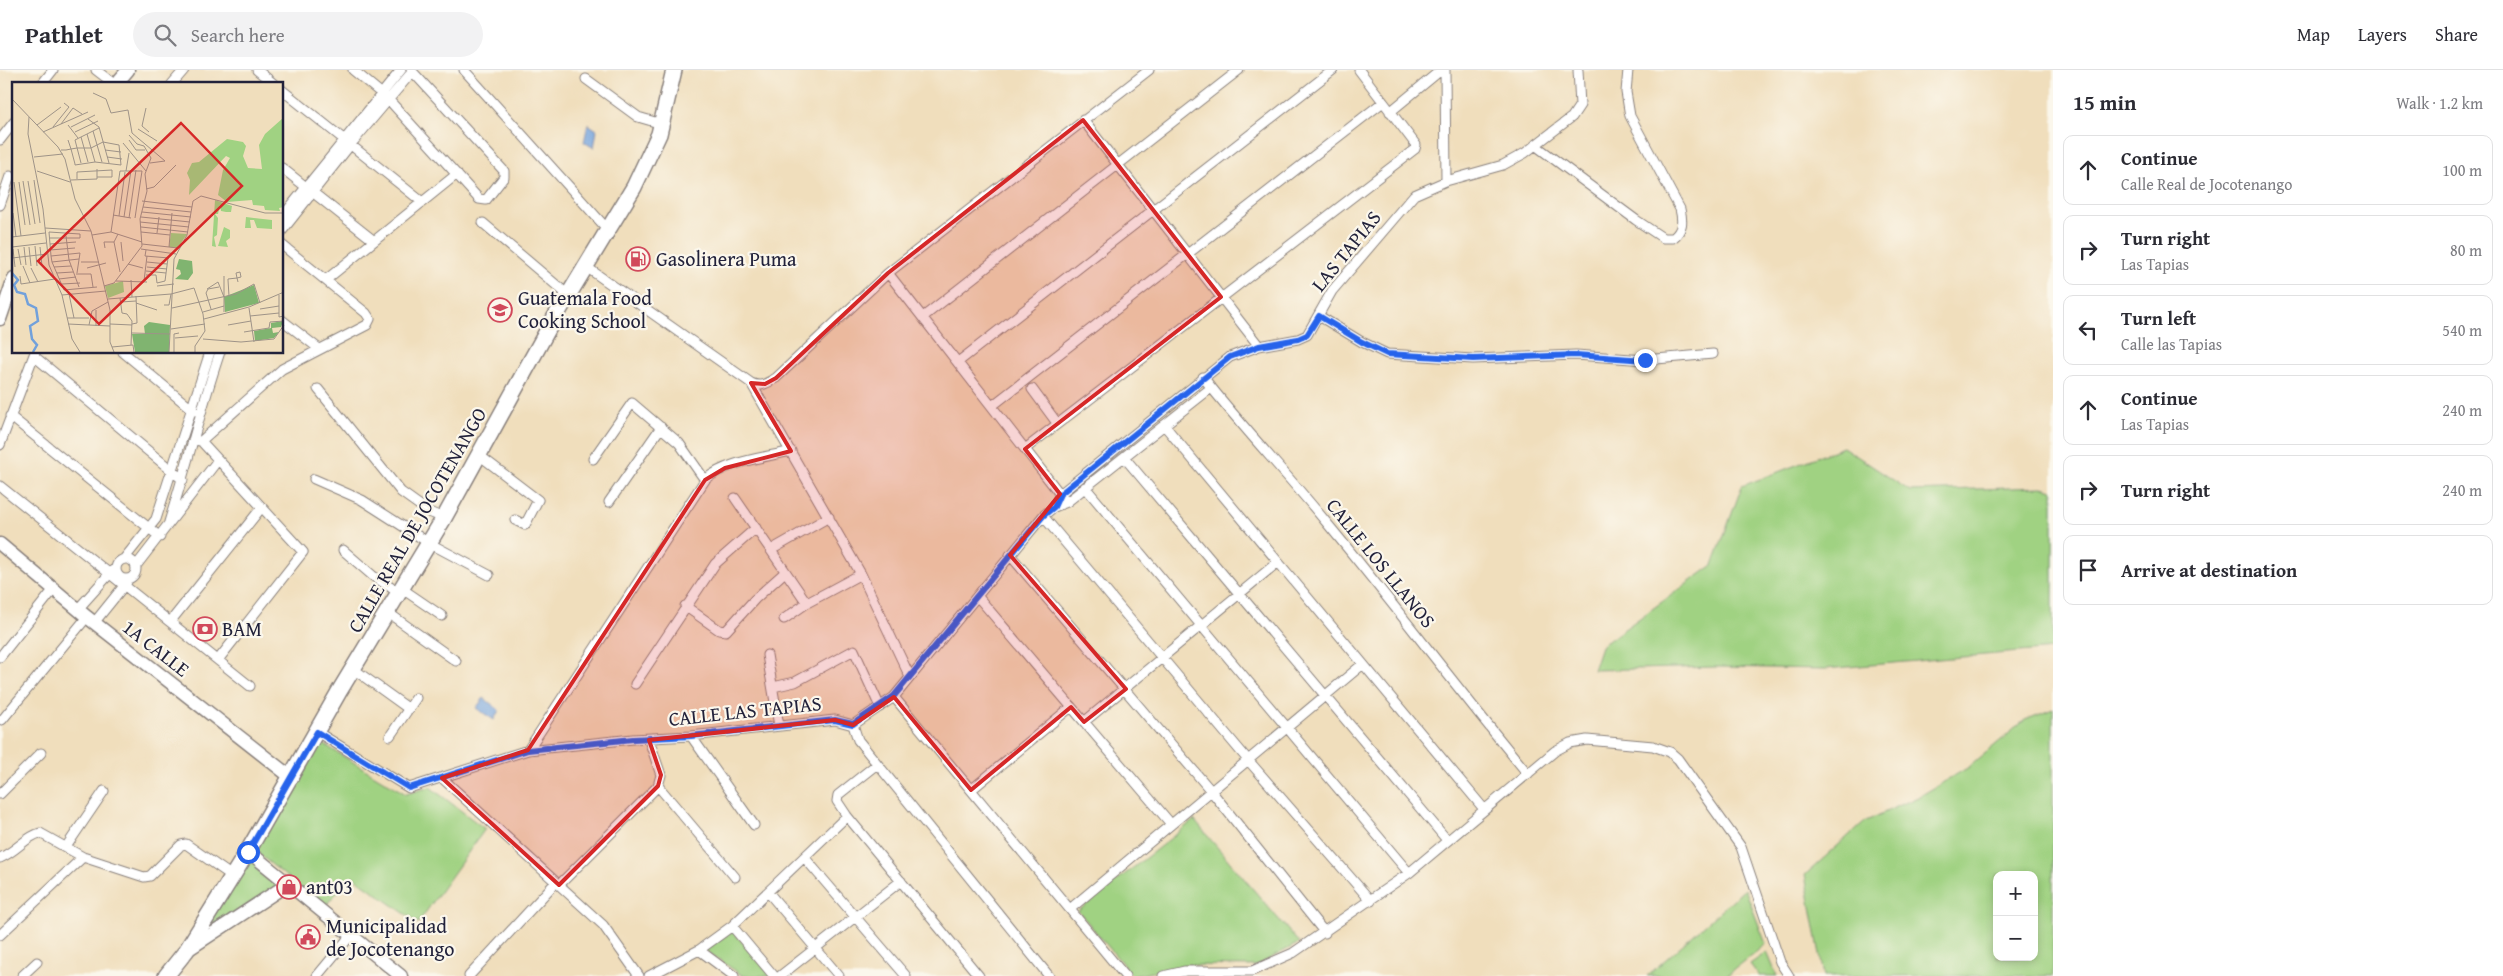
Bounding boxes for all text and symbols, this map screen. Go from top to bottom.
search box [133,12,483,57]
text: Pathlet [25,17,103,52]
icon: search [151,21,179,49]
text: Search here [191,21,285,49]
text: Map [2297,21,2330,48]
text: Layers [2358,21,2407,48]
text: Share [2435,21,2478,48]
inset map [12,82,284,354]
text: 15 min [2073,87,2136,118]
text: Walk · 1.2 km [2396,91,2483,115]
text: Continue [2121,144,2198,172]
icon: ahead [2074,156,2102,184]
text: 100 m [2442,158,2482,182]
text: Calle Real de Jocotenango [2121,172,2292,196]
street label: LAS TAPIAS [1304,204,1387,298]
text: Turn right [2121,224,2210,252]
icon: right [2074,236,2102,264]
text: 80 m [2450,238,2482,262]
place label: Gasolinera Puma [656,244,797,273]
fuel station icon: Gasolinera Puma [625,246,651,272]
text: Las Tapias [2121,252,2189,276]
place label: Guatemala Food Cooking School [518,283,652,335]
school or university icon: Guatemala Food Cooking School [487,297,513,323]
text: Turn left [2121,304,2196,332]
icon: left [2074,316,2102,344]
text: 540 m [2442,318,2482,342]
text: Calle las Tapias [2121,332,2222,356]
route end [1634,349,1657,372]
text: Continue [2121,384,2198,412]
icon: ahead [2074,396,2102,424]
text: 240 m [2442,398,2482,422]
street label: CALLE REAL DE JOCOTENANGO [340,402,493,638]
text: Las Tapias [2121,412,2189,436]
icon: right [2074,476,2102,504]
text: Turn right [2121,476,2210,504]
text: 240 m [2442,478,2482,502]
street label: CALLE LOS LLANOS [1320,492,1443,634]
icon: arrive [2074,556,2102,584]
text: Arrive at destination [2121,556,2297,584]
street label: 1A CALLE [117,612,196,683]
place label: BAM [222,614,262,643]
bank icon: BAM [192,616,218,642]
street label: CALLE LAS TAPIAS [667,688,823,733]
route start [237,841,260,864]
map controls [1993,871,2038,961]
button: + [1993,871,2038,916]
place label: ant03 [306,872,353,901]
shop icon: ant03 [276,874,302,900]
place label: Municipalidad de Jocotenango [326,911,455,963]
button: − [1993,916,2038,961]
public building icon: Municipalidad de Jocotenango [295,924,321,950]

